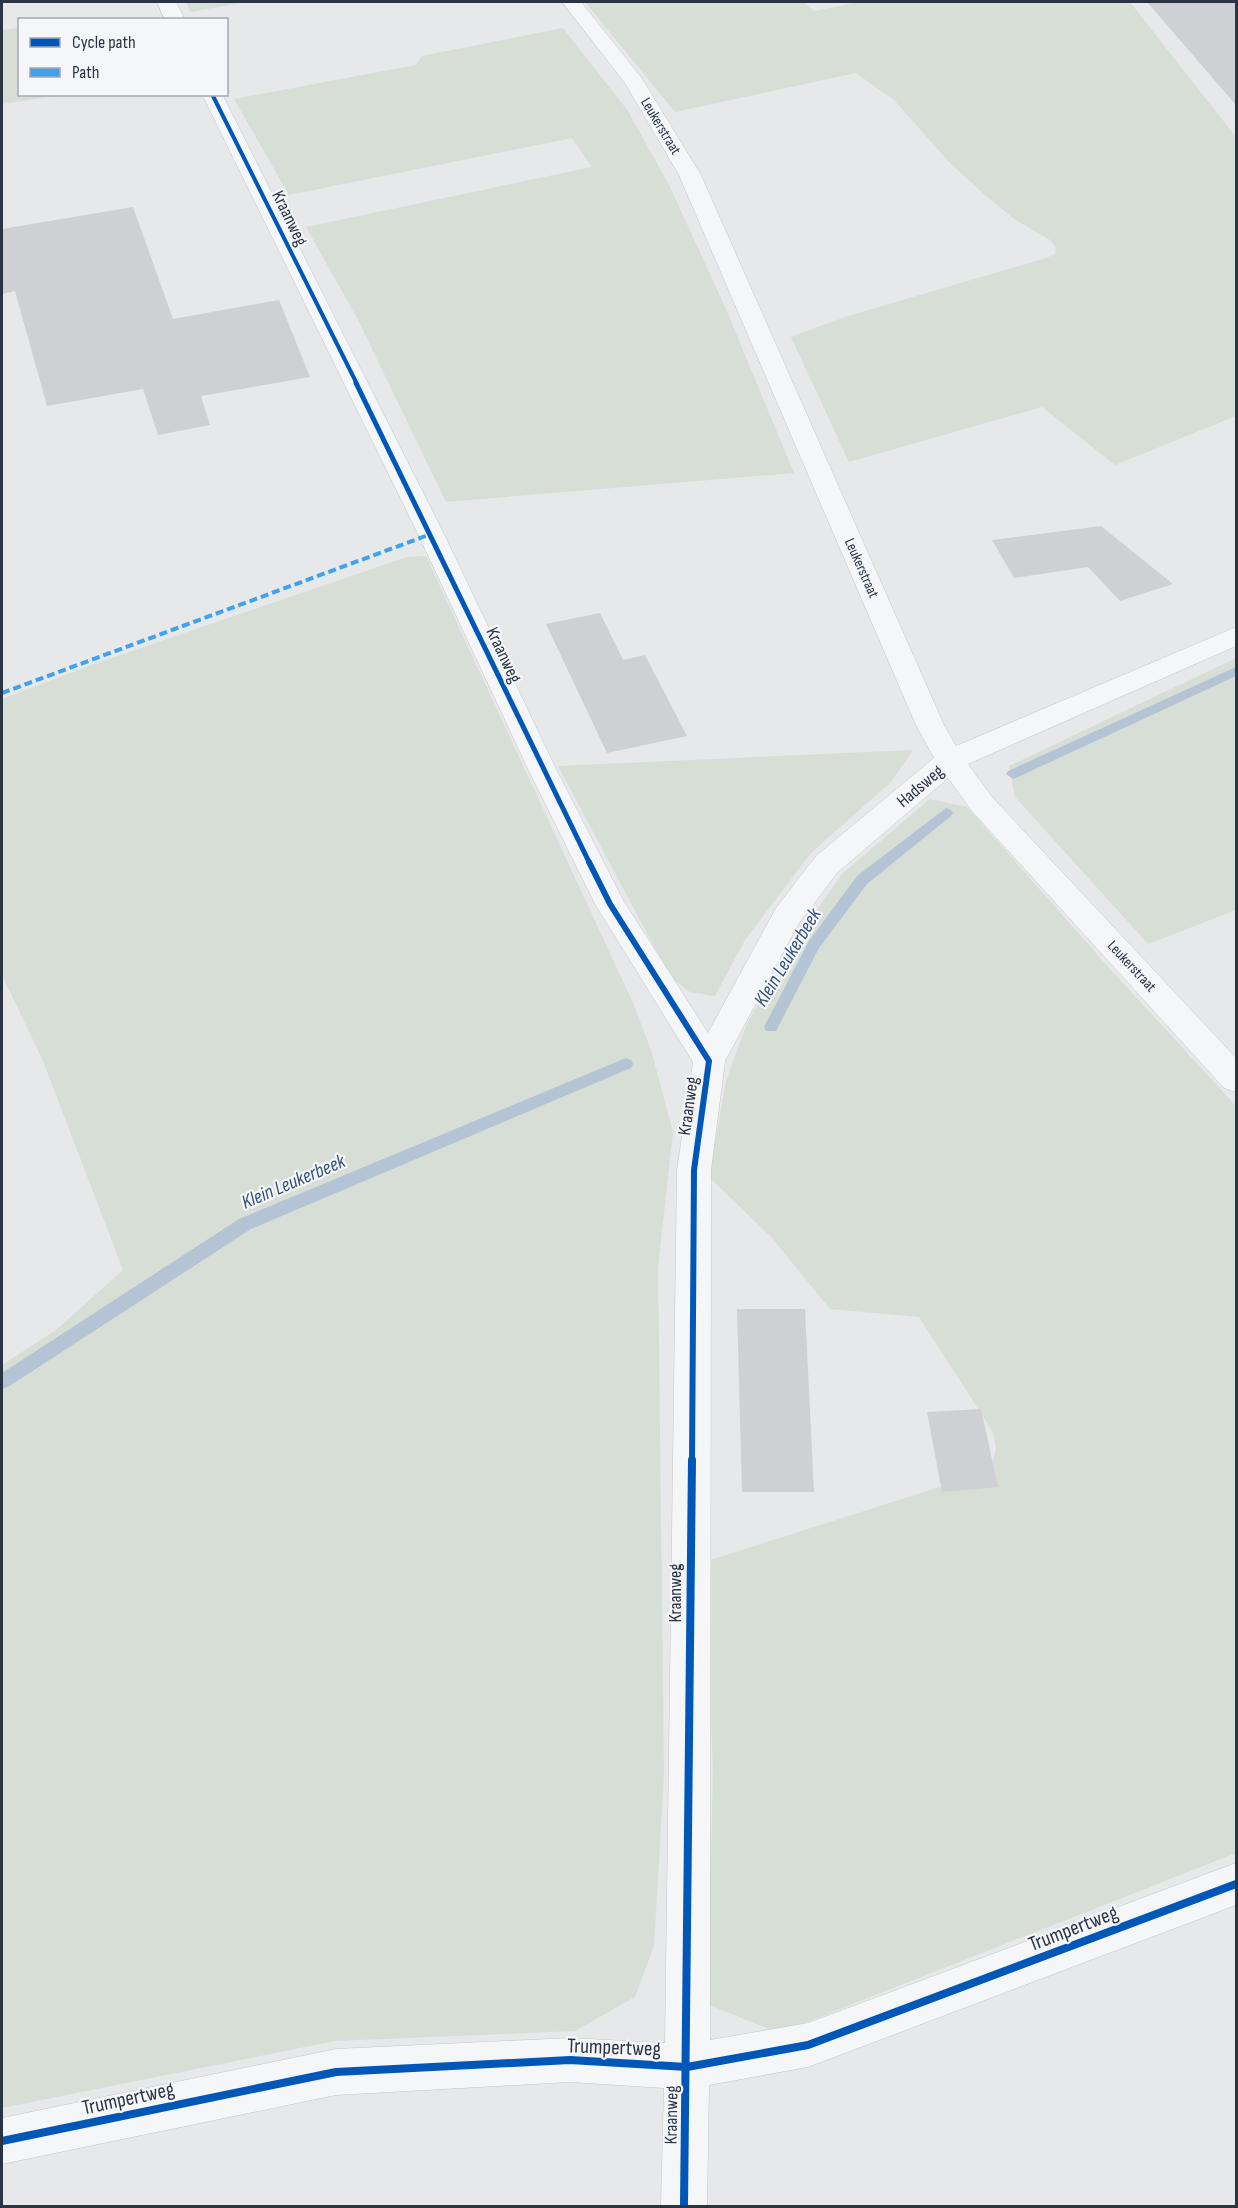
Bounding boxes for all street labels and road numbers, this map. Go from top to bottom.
street label: Leukerstraat [636,94,685,159]
street label: Kraanweg [267,187,312,249]
street label: Leukerstraat [840,535,883,601]
street label: Kraanweg [482,624,526,686]
street label: Hadsweg [893,761,948,812]
street label: Leukerstraat [1103,937,1161,996]
street label: Kraanweg [674,1075,703,1137]
street label: Kraanweg [665,1564,686,1622]
street label: Trumpertweg [1025,1900,1121,1957]
street label: Trumpertweg [567,2033,661,2062]
street label: Trumpertweg [80,2077,176,2120]
street label: Kraanweg [660,2085,683,2145]

